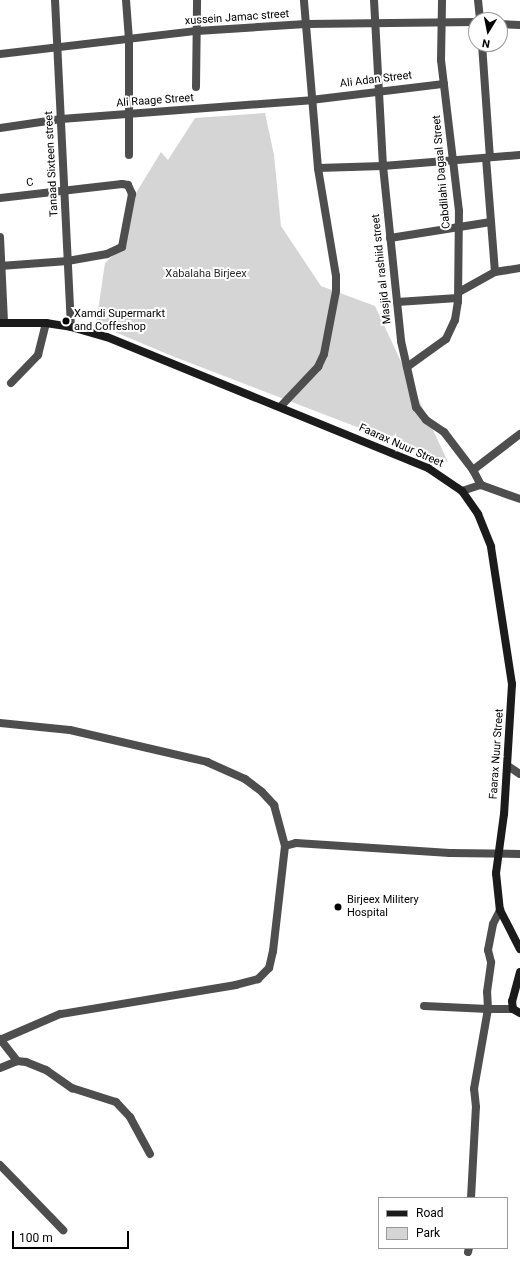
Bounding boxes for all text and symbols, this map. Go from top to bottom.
street label: xussein Jamac street [184,8,290,28]
north arrow [468,12,508,52]
text: N [481,36,491,50]
street label: Ali Adan Street [339,69,413,91]
street label: Ali Raage Street [116,92,194,110]
street label: Tanaad Sixteen street [43,111,61,217]
street label: Cabdilahi Dagaal Street [430,115,454,229]
street label: C [26,176,34,190]
street label: Masjid al rashiid street [370,213,394,325]
park label: Xabalaha Birjeex [165,267,247,281]
place label: Xamdi Supermarkt and Coffeshop [74,308,165,334]
marker: Xamdi Supermarkt and Coffeshop [61,316,71,326]
street label: Faarax Nuur Street [357,421,445,471]
street label: Faarax Nuur Street [487,708,507,800]
place label: Birjeex Militery Hospital [347,894,419,920]
marker: Birjeex Militery Hospital [332,901,344,913]
legend [378,1197,508,1249]
text: Road [416,1206,444,1220]
scale bar [14,1223,131,1249]
text: Park [416,1226,440,1240]
text: 100 m [19,1231,53,1245]

